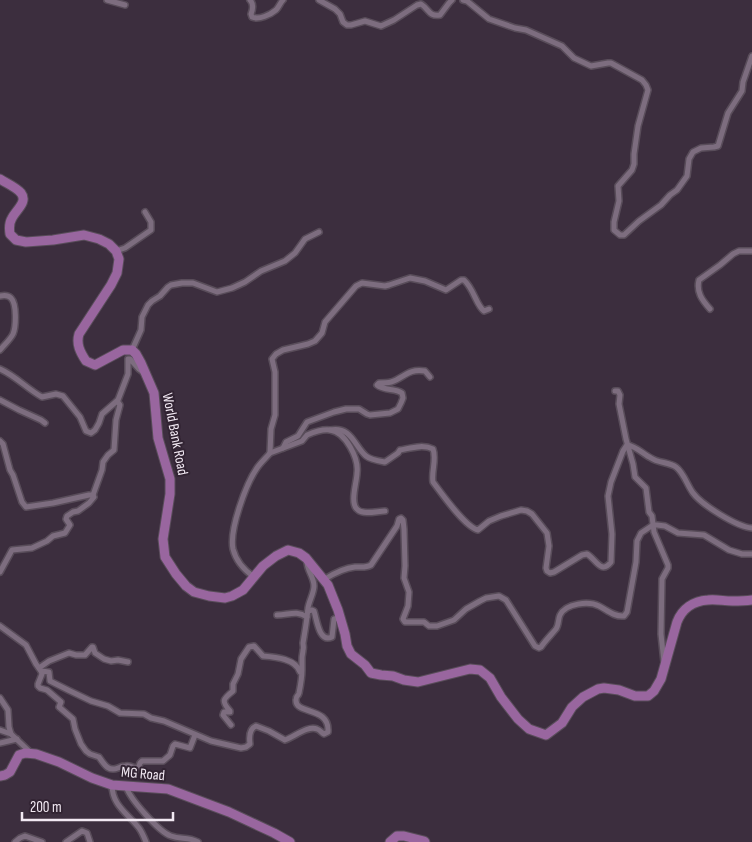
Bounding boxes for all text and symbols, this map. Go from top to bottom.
street label: World Bank Road [158,391,192,477]
street label: MG Road [120,763,166,785]
scale bar [22,790,174,822]
text: 200 m [30,798,62,817]

